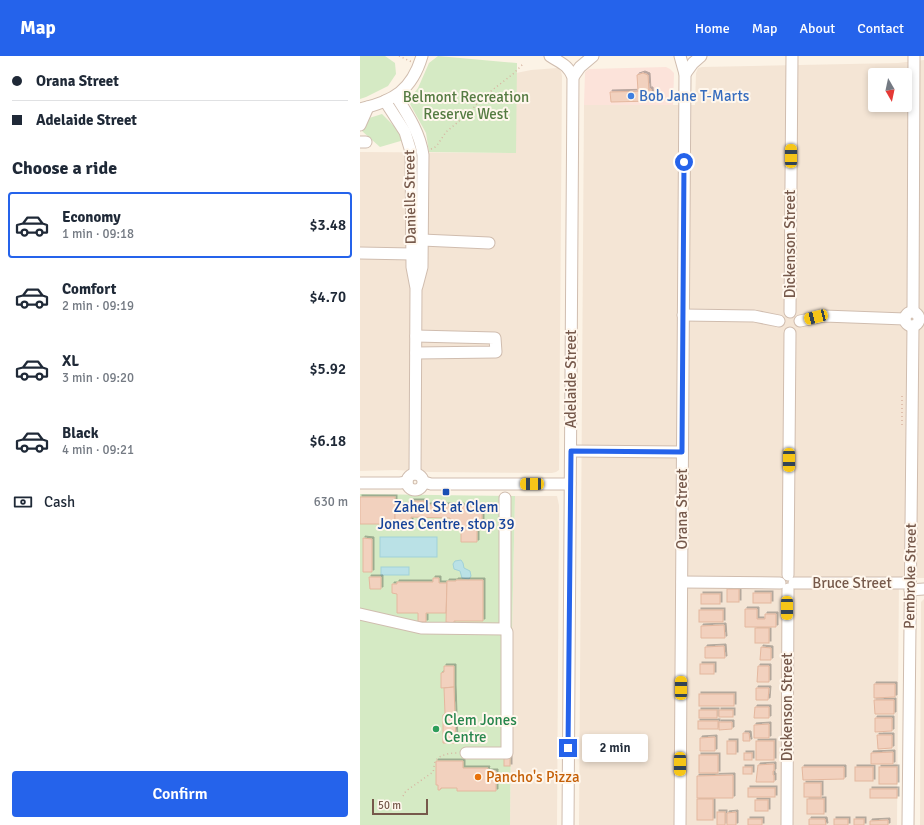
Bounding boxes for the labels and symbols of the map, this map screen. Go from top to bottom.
north arrow [868,68,912,112]
place label: Bob Jane T-Marts [639,87,750,105]
park label: Belmont Recreation Reserve West [403,88,529,123]
marker: Bob Jane T-Marts [626,91,636,101]
car [785,144,797,168]
street label: Daniells Street [400,150,420,244]
route start [675,153,693,171]
street label: Dickenson Street [781,190,799,298]
car [803,308,829,326]
street label: Adelaide Street [562,330,580,428]
car [783,448,795,472]
street label: Orana Street [673,468,691,550]
car [520,478,544,490]
marker: Zahel St at Clem Jones Centre, stop 39 [441,487,451,497]
place label: Zahel St at Clem Jones Centre, stop 39 [378,498,514,533]
street label: Pembroke Street [900,523,920,629]
street label: Bruce Street [812,574,892,592]
car [781,596,793,620]
street label: Dickenson Street [778,653,796,761]
car [675,676,687,700]
place label: Clem Jones Centre [444,711,517,746]
marker: Clem Jones Centre [431,724,441,734]
callout: 2 min [582,734,648,762]
route end [559,739,577,757]
car [674,752,686,776]
place label: Pancho's Pizza [486,768,580,786]
marker: Pancho's Pizza [473,772,483,782]
scale bar [372,797,428,816]

